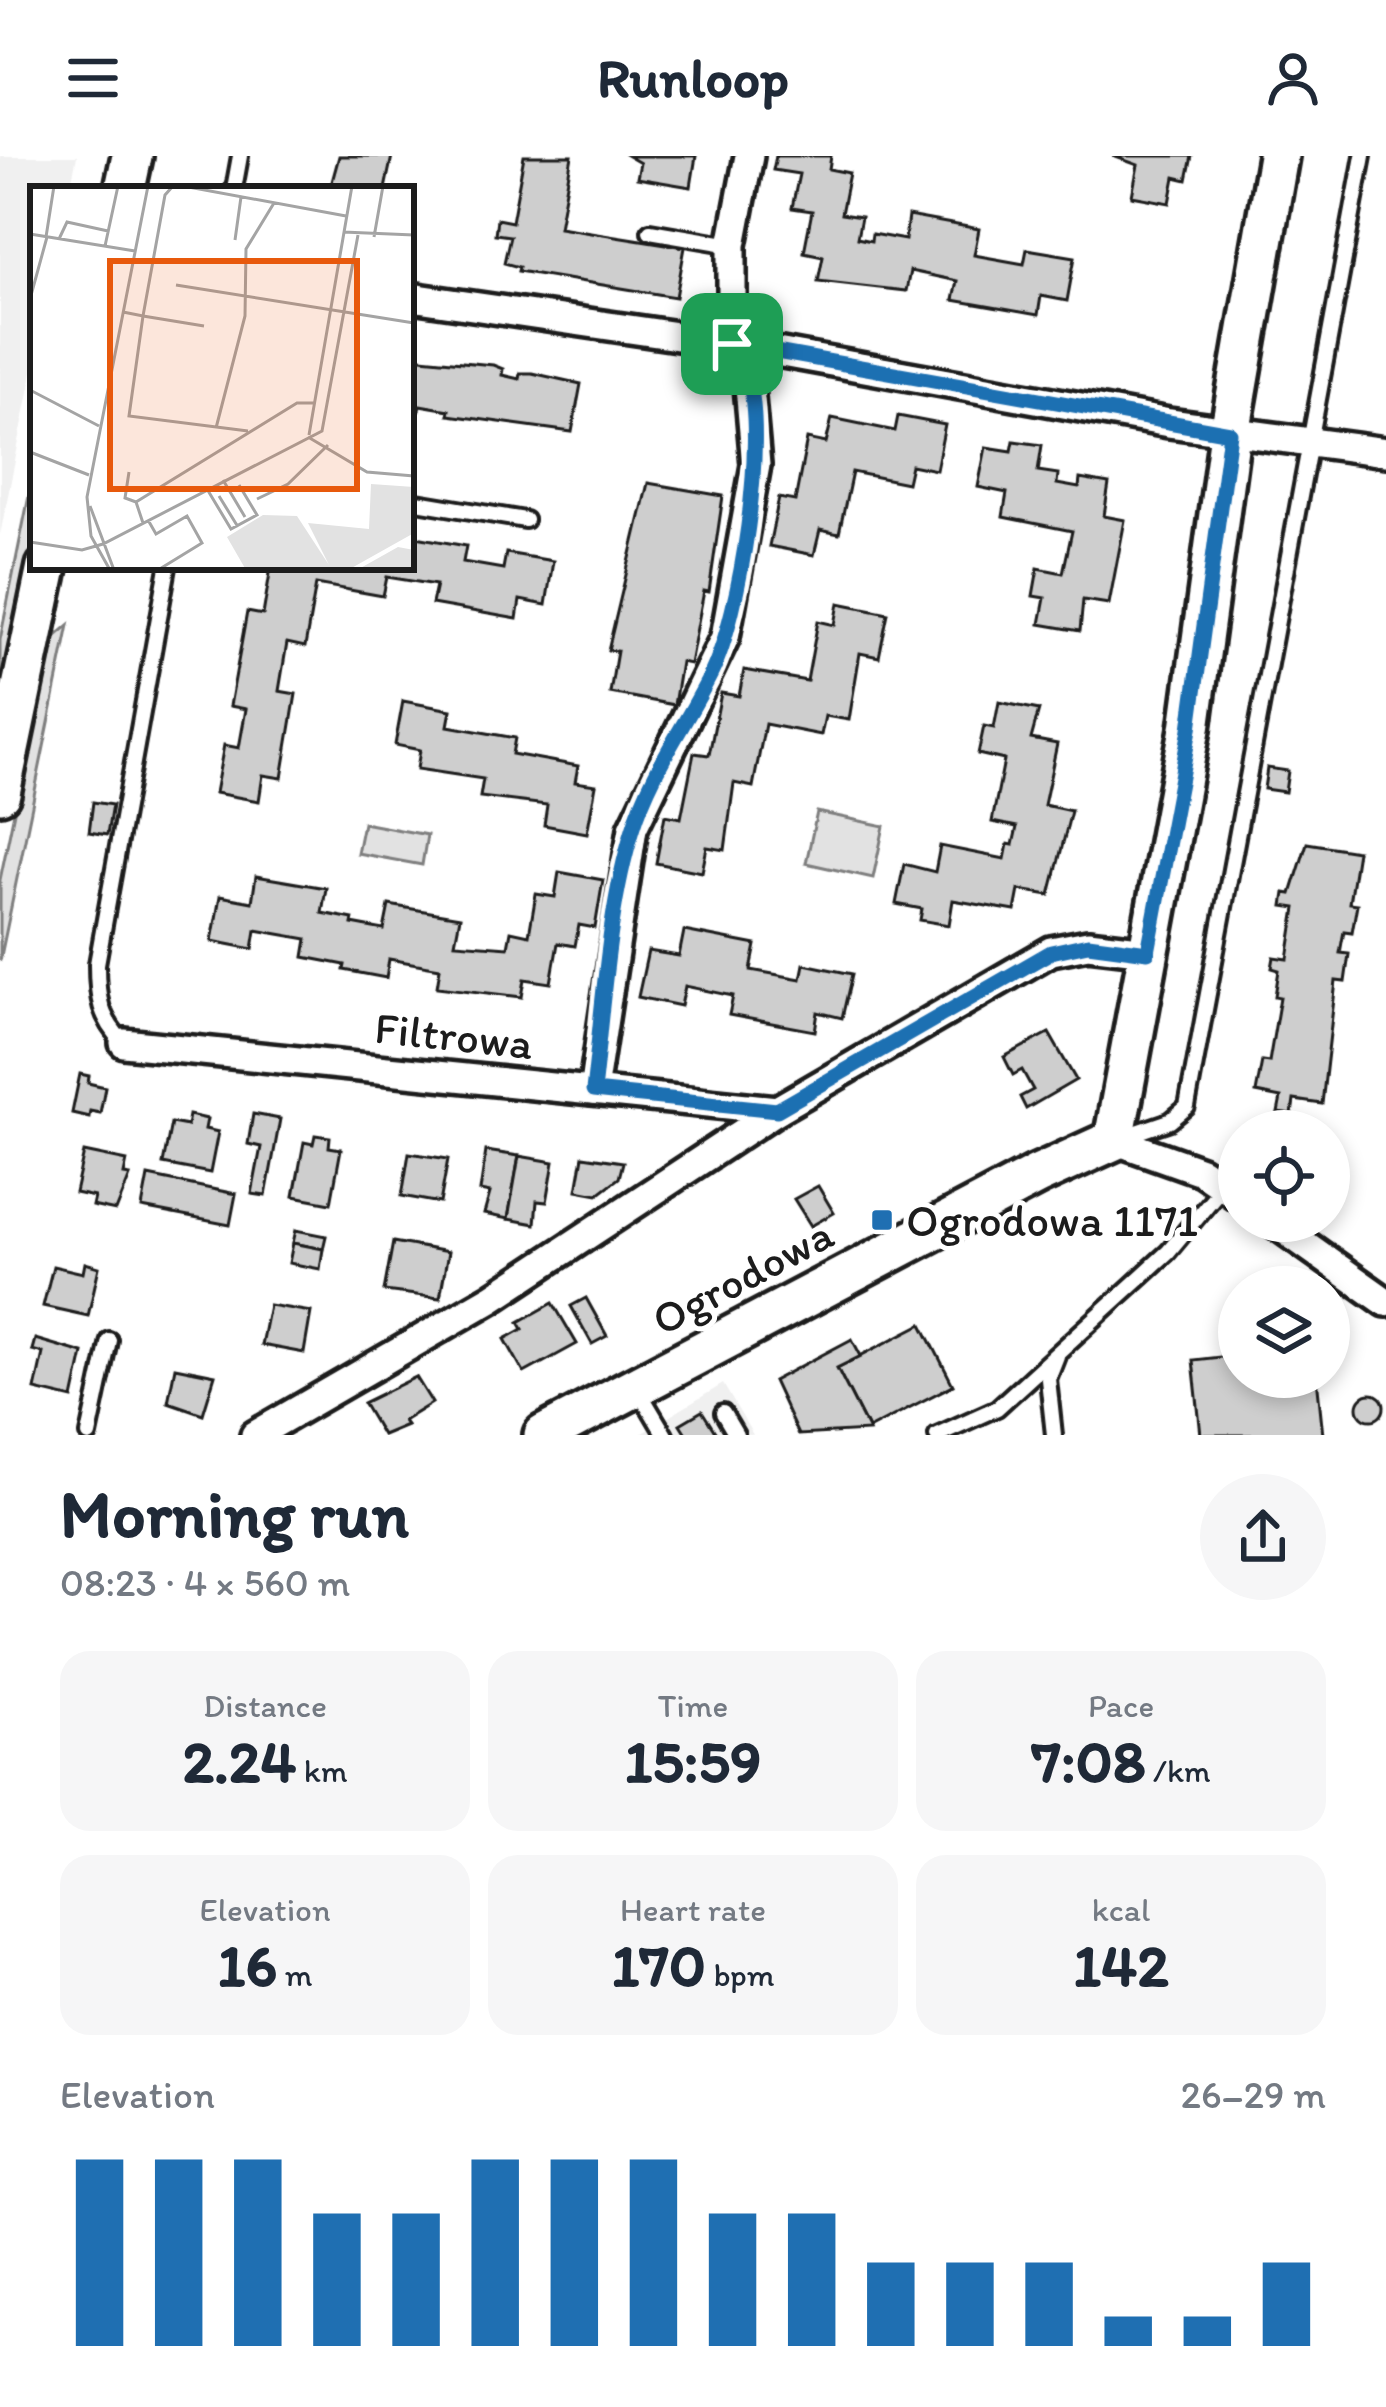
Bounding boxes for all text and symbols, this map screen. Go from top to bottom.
icon: menu [60,45,126,111]
icon: person [1260,45,1326,111]
text: Runloop [597,46,789,111]
inset map [30,186,414,570]
pin [681,293,783,395]
icon: arrive [699,311,765,377]
street label: Filtrowa [372,1000,536,1070]
map controls [1218,1110,1350,1398]
button: locate [1218,1110,1350,1242]
place label: Ogrodowa 1171 [906,1193,1198,1247]
street label: Ogrodowa [642,1206,842,1346]
marker: Ogrodowa 1171 [869,1207,895,1233]
button: layers [1218,1266,1350,1398]
text: Morning run [60,1474,409,1554]
button: share [1200,1474,1326,1600]
text: 08:23 · 4 × 560 m [60,1559,350,1606]
text: Distance [203,1686,327,1725]
text: Time [658,1686,728,1725]
text: Pace [1088,1686,1154,1725]
text: 2.24 [182,1725,296,1797]
text: 15:59 [625,1725,761,1797]
text: 7:08 [1031,1725,1146,1797]
text: km [296,1751,348,1790]
text: /km [1146,1751,1211,1790]
text: Elevation [199,1890,331,1929]
text: Heart rate [620,1890,766,1929]
text: kcal [1092,1890,1150,1929]
text: 16 [218,1929,277,2001]
text: 170 [611,1929,706,2001]
text: 142 [1073,1929,1169,2001]
text: m [277,1955,312,1994]
text: bpm [706,1955,775,1994]
text: Elevation [60,2071,215,2118]
text: 26–29 m [1181,2071,1326,2118]

